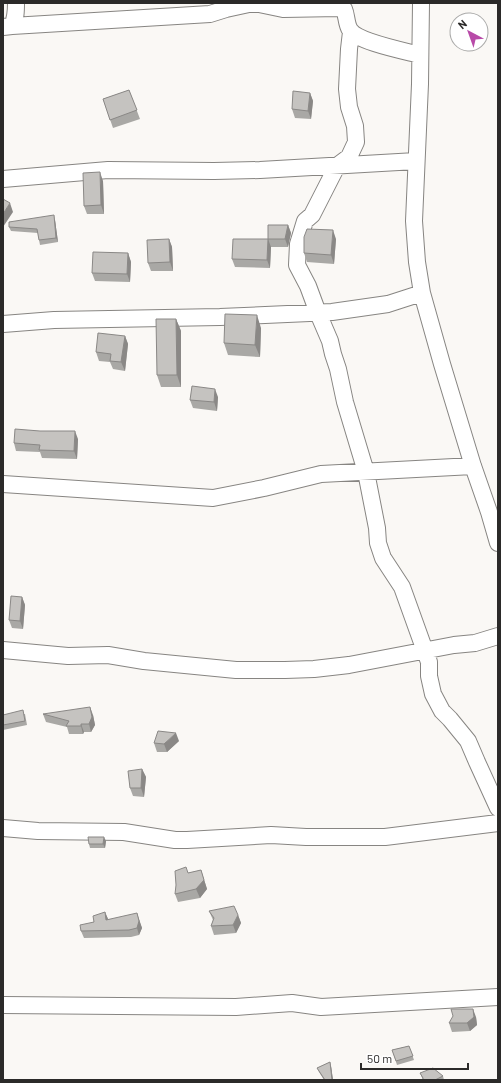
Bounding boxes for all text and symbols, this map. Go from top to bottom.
north arrow [449,12,489,52]
text: N [455,17,469,31]
scale bar [361,1045,468,1071]
text: 50 m [367,1051,392,1065]

